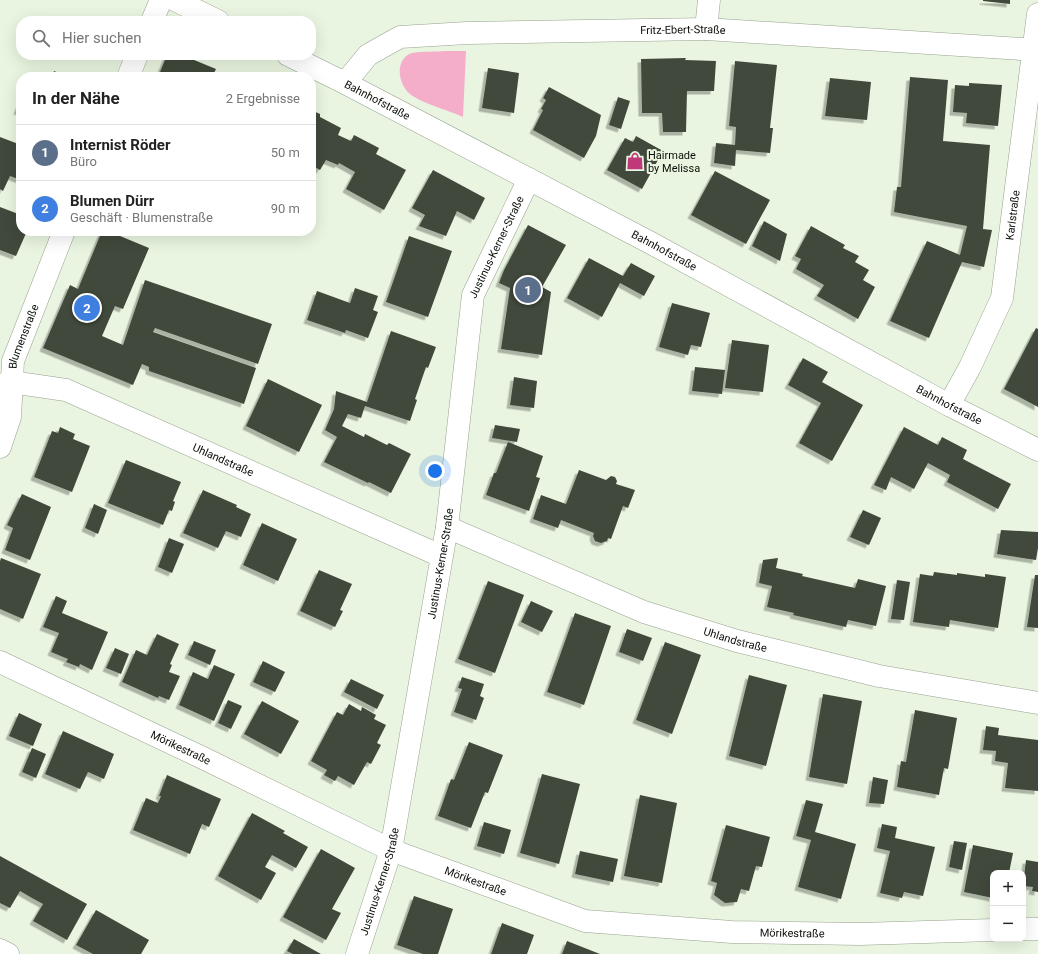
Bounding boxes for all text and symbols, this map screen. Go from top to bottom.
search box [16,16,316,60]
street label: Fritz-Ebert-Straße [640,22,726,37]
icon: search [30,27,52,49]
text: Hier suchen [62,29,141,47]
street label: Bahnhofstraße [342,77,413,123]
text: In der Nähe [32,88,120,108]
text: 2 Ergebnisse [226,91,300,106]
text: Internist Röder [70,136,170,154]
text: 1 [41,145,49,160]
text: 50 m [271,145,300,160]
place label: Hairmade by Melissa [648,149,700,175]
shop icon: Hairmade by Melissa [625,151,645,171]
text: Büro [70,154,97,169]
street label: Karlstraße [1003,189,1022,241]
text: Blumen Dürr [70,192,154,210]
street label: Justinus-Kerner-Straße [466,194,526,300]
text: 2 [41,201,49,216]
text: 90 m [271,201,300,216]
text: Geschäft · Blumenstraße [70,210,213,225]
street label: Bahnhofstraße [629,228,699,273]
pin: 1 [515,275,541,305]
pin: 2 [74,293,100,323]
street label: Blumenstraße [6,302,41,369]
street label: Bahnhofstraße [914,382,984,427]
street label: Uhlandstraße [191,440,256,479]
your location [425,461,445,481]
street label: Justinus-Kerner-Straße [425,507,456,620]
street label: Uhlandstraße [702,624,769,655]
street label: Mörikestraße [149,728,213,767]
street label: Justinus-Kerner-Straße [357,826,401,937]
street label: Mörikestraße [443,864,508,898]
map controls [990,870,1026,942]
button: + [990,870,1026,906]
button: − [990,906,1026,942]
street label: Mörikestraße [760,926,825,940]

